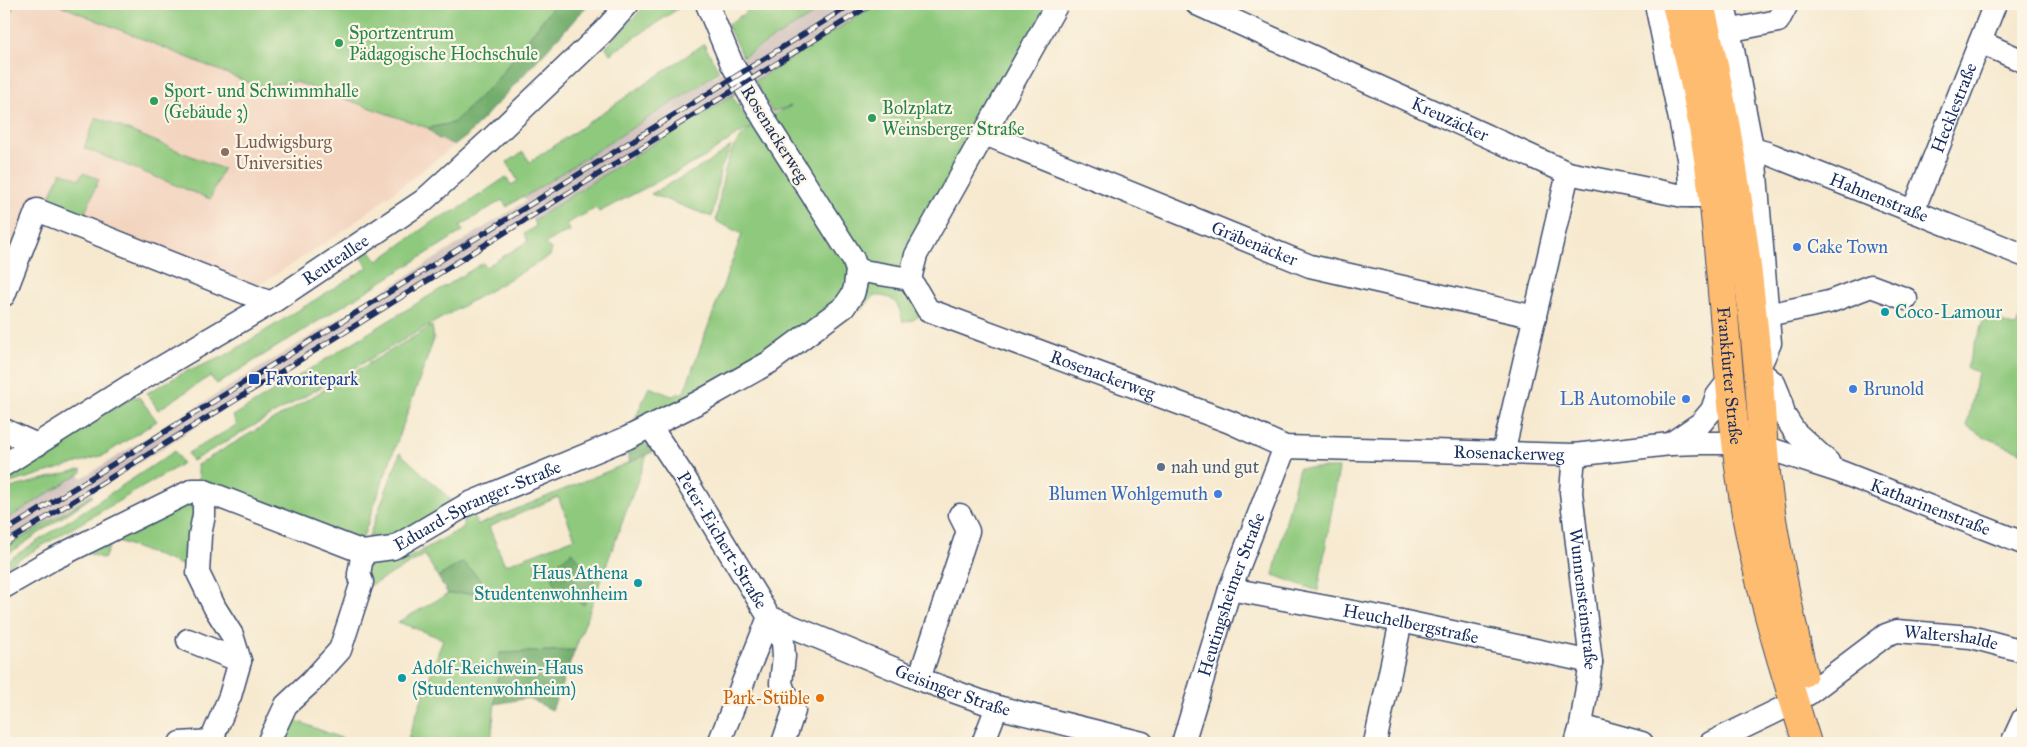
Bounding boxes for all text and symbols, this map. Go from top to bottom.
place label: Sportzentrum Pädagogische Hochschule [349,22,538,66]
marker: Sportzentrum Pädagogische Hochschule [333,37,345,49]
street label: Hecklestraße [1926,59,1982,156]
place label: Sport- und Schwimmhalle (Gebäude 3) [164,80,359,124]
street label: Rosenackerweg [735,81,814,188]
street label: Kreuzäcker [1408,92,1492,146]
marker: Sport- und Schwimmhalle (Gebäude 3) [148,95,160,107]
place label: Bolzplatz Weinsberger Straße [882,97,1025,141]
marker: Bolzplatz Weinsberger Straße [866,112,878,124]
place label: Ludwigsburg Universities [235,131,333,174]
marker: Ludwigsburg Universities [219,146,231,158]
street label: Hahnenstraße [1826,168,1931,227]
street label: Gräbenäcker [1208,216,1301,271]
street label: Reuteallee [298,229,373,290]
place label: Cake Town [1807,236,1888,258]
marker: Cake Town [1791,241,1803,253]
place label: Coco-Lamour [1895,301,2002,323]
street label: Frankfurter Straße [1712,306,1747,446]
marker: Coco-Lamour [1879,306,1891,318]
street label: Rosenackerweg [1047,345,1159,406]
place label: Favoritepark [265,368,359,390]
marker: Favoritepark [247,372,261,386]
place label: Brunold [1863,378,1924,400]
marker: Brunold [1847,383,1859,395]
place label: LB Automobile [1560,388,1676,410]
marker: LB Automobile [1680,393,1692,405]
street label: Rosenackerweg [1453,441,1565,467]
street label: Eduard-Spranger-Straße [390,456,564,556]
place label: nah und gut [1171,456,1260,479]
marker: nah und gut [1155,461,1167,473]
street label: Peter-Eichert-Straße [672,467,772,613]
street label: Katharinenstraße [1867,474,1994,540]
place label: Blumen Wohlgemuth [1048,483,1208,506]
marker: Blumen Wohlgemuth [1212,488,1224,500]
street label: Heutingsheimer Straße [1193,509,1270,679]
street label: Wunnensteinstraße [1564,527,1602,672]
place label: Haus Athena Studentenwohnheim [474,562,628,605]
marker: Haus Athena Studentenwohnheim [632,577,644,589]
street label: Heuchelbergstraße [1341,599,1481,648]
street label: Waltershalde [1903,621,2001,655]
place label: Adolf-Reichwein-Haus (Studentenwohnheim) [411,657,583,701]
street label: Geisinger Straße [892,659,1013,721]
marker: Adolf-Reichwein-Haus (Studentenwohnheim) [396,672,408,684]
place label: Park-Stüble [723,687,810,709]
marker: Park-Stüble [814,692,826,704]

